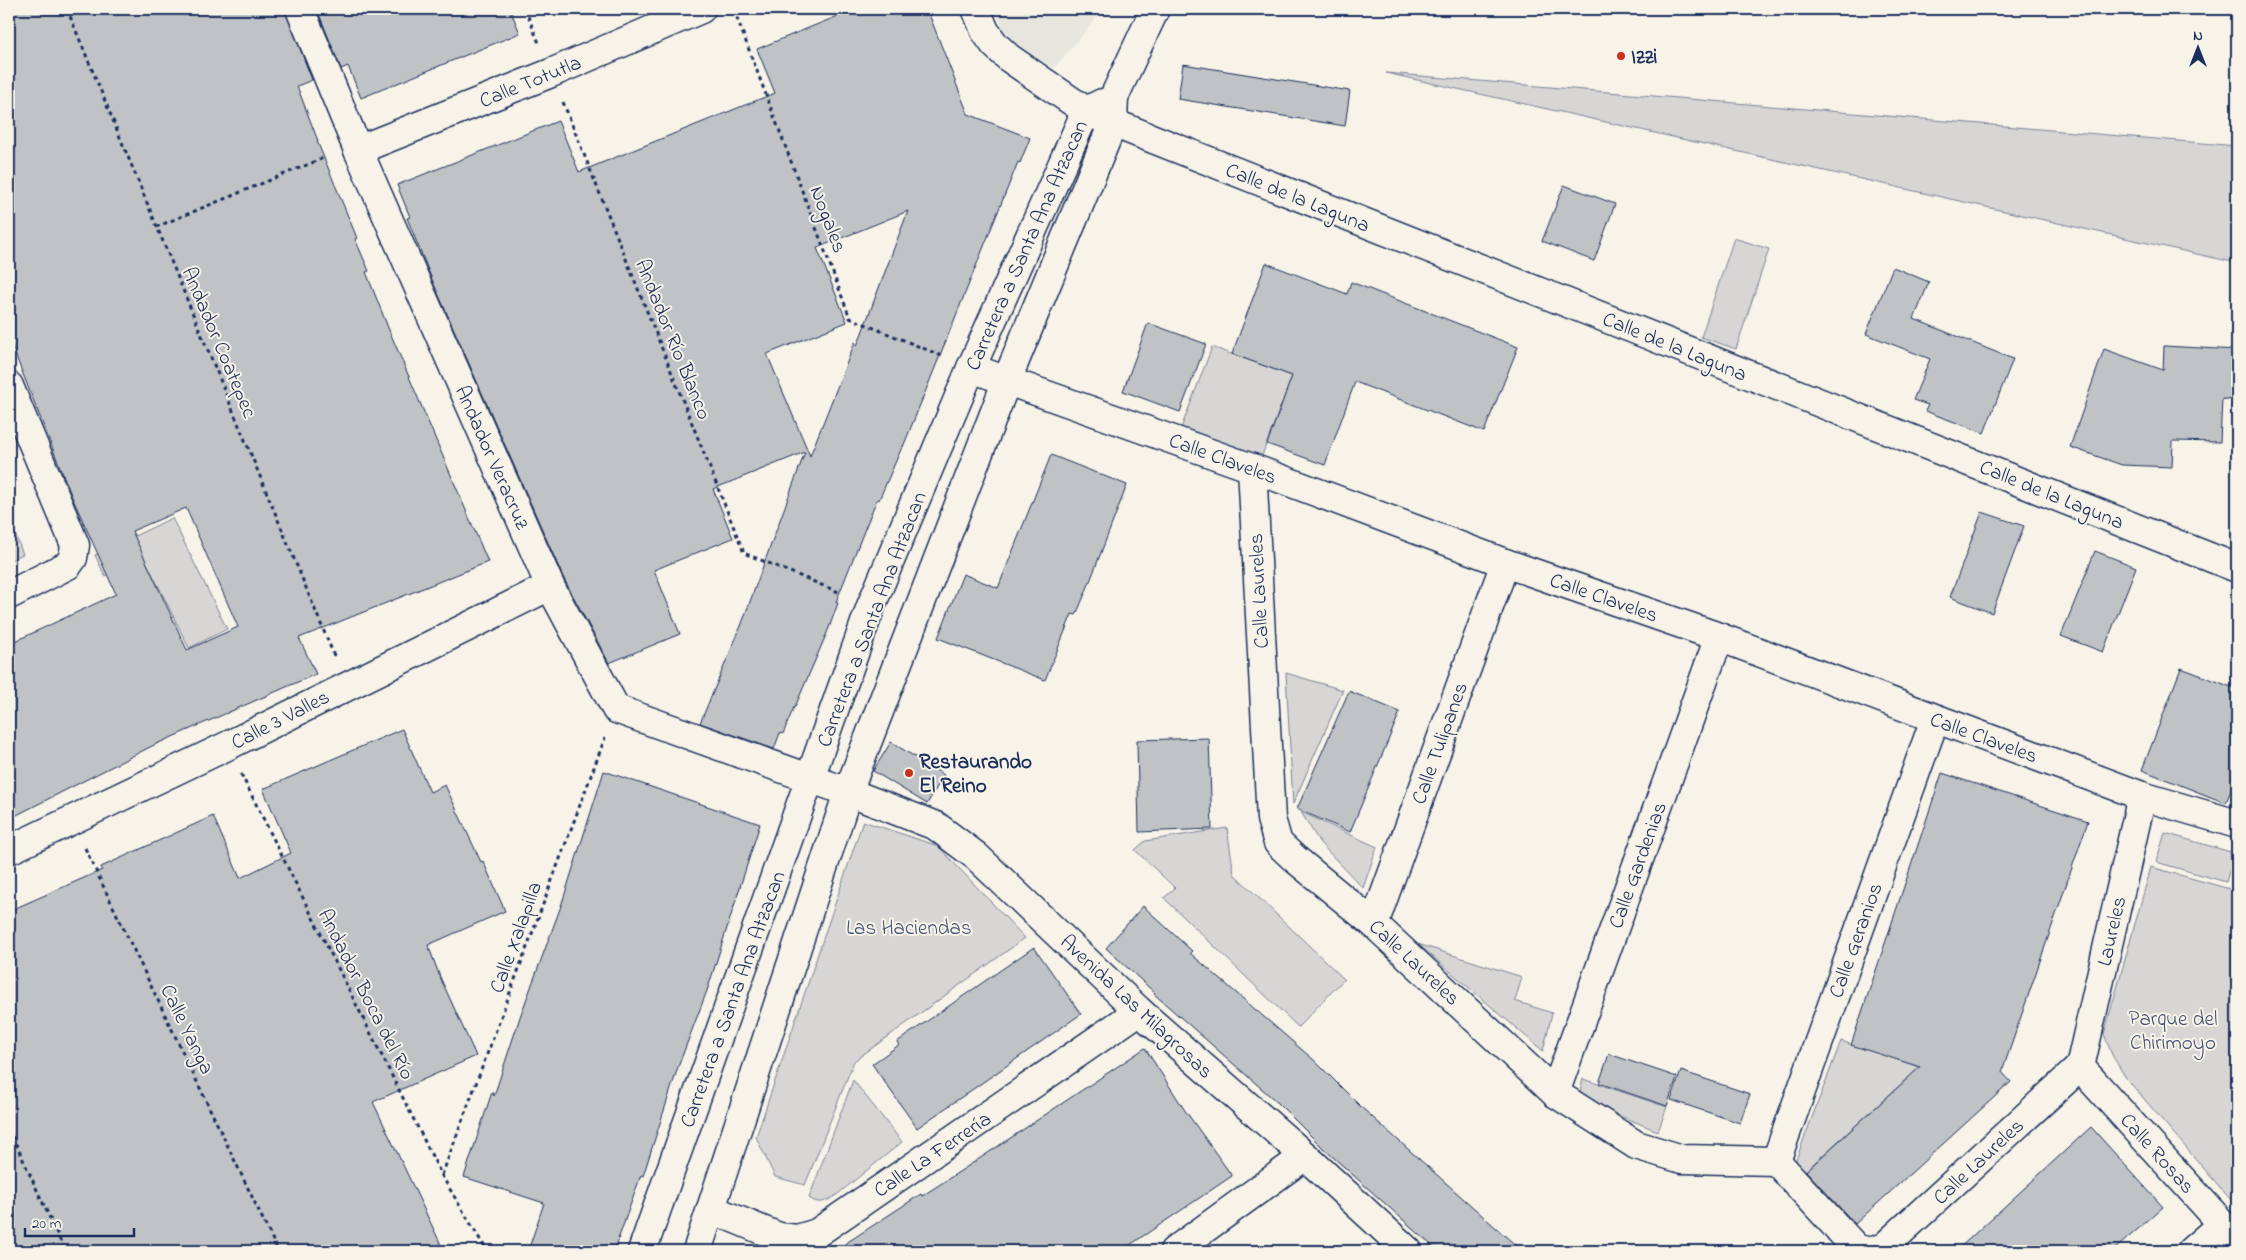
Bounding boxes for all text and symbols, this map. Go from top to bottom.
north arrow [2174,22,2224,72]
text: N [2193,26,2203,47]
place label: Izzi [1631,43,1658,73]
street label: Calle Totutla [475,49,586,117]
marker: Izzi [1615,50,1627,62]
street label: Carretera a Santa Ana Atzacan [959,116,1097,376]
street label: Calle de la Laguna [1220,156,1374,243]
street label: Nogales [799,182,854,258]
street label: Andador Río Blanco [626,255,718,425]
street label: Andador Coatepec [173,263,264,424]
street label: Calle de la Laguna [1597,305,1751,392]
street label: Andador Veracruz [446,381,536,535]
street label: Calle Claveles [1164,427,1280,493]
street label: Calle de la Laguna [1974,453,2128,540]
street label: Carretera a Santa Ana Atzacan [810,488,935,752]
street label: Calle Laureles [1242,533,1278,649]
street label: Calle Claveles [1545,566,1662,631]
street label: Calle Tulipanes [1405,678,1477,809]
street label: Calle 3 Valles [226,683,335,758]
street label: Calle Claveles [1925,706,2041,772]
place label: Restaurando El Reino [919,748,1032,802]
marker: Restaurando El Reino [903,767,915,779]
street label: Calle Gardenias [1602,798,1676,933]
street label: Carretera a Santa Ana Atzacan [673,867,794,1132]
street label: Calle Xalapilla [483,878,551,998]
street label: Calle Geranios [1822,879,1892,1003]
street label: Laureles [2090,894,2136,969]
street label: Andador Boca del Río [309,904,421,1086]
street label: Calle Laureles [1361,913,1466,1014]
park label: Las Haciendas [846,914,972,944]
street label: Avenida Las Milagrosas [1051,928,1219,1088]
street label: Calle Yanga [150,980,221,1081]
park label: Parque del Chirimoyo [2129,1005,2217,1061]
street label: Calle La Ferrería [868,1105,998,1206]
street label: Calle Rosas [2112,1107,2201,1201]
street label: Calle Laureles [1927,1112,2032,1213]
scale bar [25,1205,134,1237]
text: 20 m [32,1213,62,1235]

